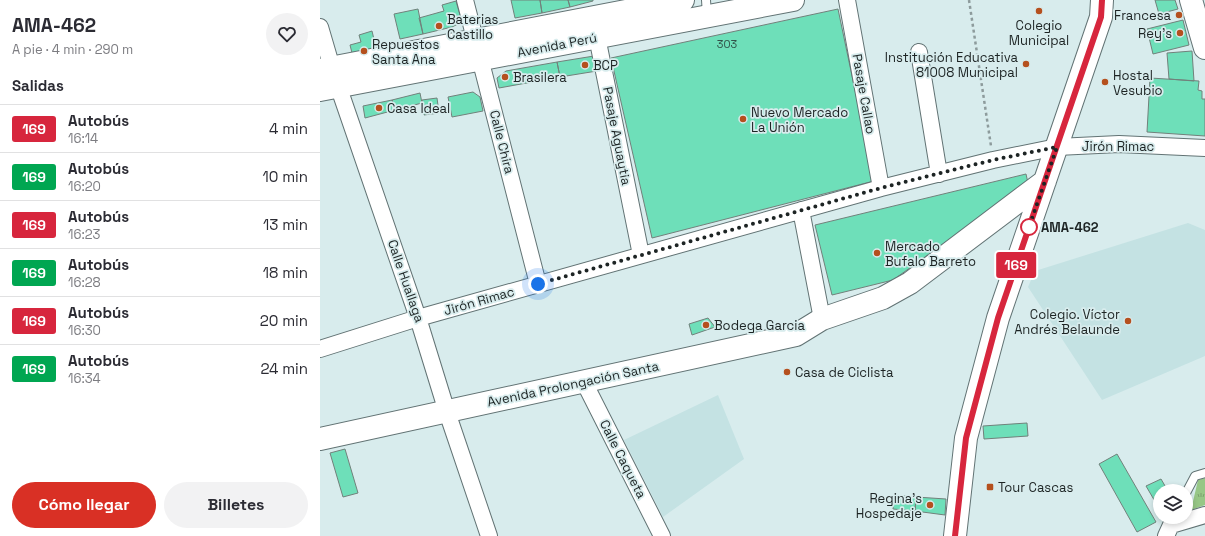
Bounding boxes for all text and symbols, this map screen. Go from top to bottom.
marker: Colegio Municipal [1034,6,1044,16]
place label: Francesa [1114,7,1172,24]
marker: Francesa [1174,10,1184,20]
place label: Baterias Castillo [447,11,499,43]
text: AMA-462 [12,13,96,38]
button: heart [266,13,308,55]
place label: Colegio Municipal [1009,17,1069,49]
marker: Baterias Castillo [434,21,444,31]
place label: Rey's [1138,25,1172,42]
marker: Rey's [1175,28,1185,38]
street label: Avenida Perú [516,29,598,61]
place label: Repuestos Santa Ana [372,36,439,68]
house number: 303 [717,37,738,51]
text: A pie · 4 min · 290 m [12,41,133,58]
marker: Repuestos Santa Ana [359,46,369,56]
place label: Institución Educativa 81008 Municipal [885,49,1019,81]
street label: Pasaje Callao [849,53,879,135]
place label: BCP [593,57,618,74]
marker: Institución Educativa 81008 Municipal [1021,59,1031,69]
marker: BCP [580,60,590,70]
place label: Hostal Vesubio [1113,67,1163,99]
place label: Brasilera [513,69,567,86]
marker: Brasilera [500,72,510,82]
text: Salidas [12,76,64,95]
marker: Hostal Vesubio [1100,77,1110,87]
street label: Pasaje Aguaytia [599,85,635,187]
place label: Casa Ideal [387,100,450,117]
marker: Casa Ideal [374,103,384,113]
place label: Nuevo Mercado La Unión [751,104,848,136]
street label: Calle Chira [486,108,518,176]
text: Autobús [68,111,129,130]
marker: Nuevo Mercado La Unión [738,114,748,124]
text: 4 min [269,119,308,138]
text: 169 [22,120,46,138]
text: 16:14 [68,130,98,147]
street label: Jirón Rimac [1082,138,1155,155]
text: Autobús [68,159,129,178]
text: 10 min [262,167,308,186]
text: 169 [22,168,46,186]
text: 16:20 [68,178,101,195]
text: Autobús [68,207,129,226]
text: 13 min [263,215,308,234]
text: 169 [22,216,46,234]
marker: AMA-462 [1020,218,1038,236]
place label: AMA-462 [1041,219,1099,236]
text: 16:23 [68,226,100,243]
street label: Calle Huallaga [384,237,428,325]
place label: Mercado Bufalo Barreto [885,238,976,270]
marker: Mercado Bufalo Barreto [872,248,882,258]
line badge: 169 [993,252,1039,278]
text: Autobús [68,255,129,274]
text: 169 [1004,256,1028,274]
text: 18 min [263,263,308,282]
text: 169 [22,264,46,282]
text: 16:28 [68,274,101,291]
your location [528,274,548,294]
street label: Jirón Rimac [442,283,516,319]
text: Autobús [68,303,129,322]
place label: Colegio. Víctor Andrés Belaunde [1014,306,1120,338]
text: 20 min [260,311,308,330]
text: 169 [22,312,46,330]
marker: Colegio. Víctor Andrés Belaunde [1123,316,1133,326]
place label: Bodega Garcia [714,317,806,334]
marker: Bodega Garcia [701,320,711,330]
text: 16:30 [68,322,101,339]
text: Autobús [68,351,129,370]
street label: Avenida Prolongación Santa [486,357,661,411]
text: 24 min [260,359,308,378]
text: 169 [22,360,46,378]
place label: Casa de Ciclista [795,364,894,381]
marker: Casa de Ciclista [782,367,792,377]
text: 16:34 [68,370,101,387]
street label: Calle Caqueta [596,417,650,502]
place label: Tour Cascas [998,479,1073,496]
button: Cómo llegar [12,482,156,528]
button: Billetes [164,482,308,528]
marker: Tour Cascas [985,482,995,492]
map controls [1153,484,1193,524]
button: layers [1153,484,1193,524]
place label: Regina's Hospedaje [856,490,922,522]
marker: Regina's Hospedaje [925,500,935,510]

